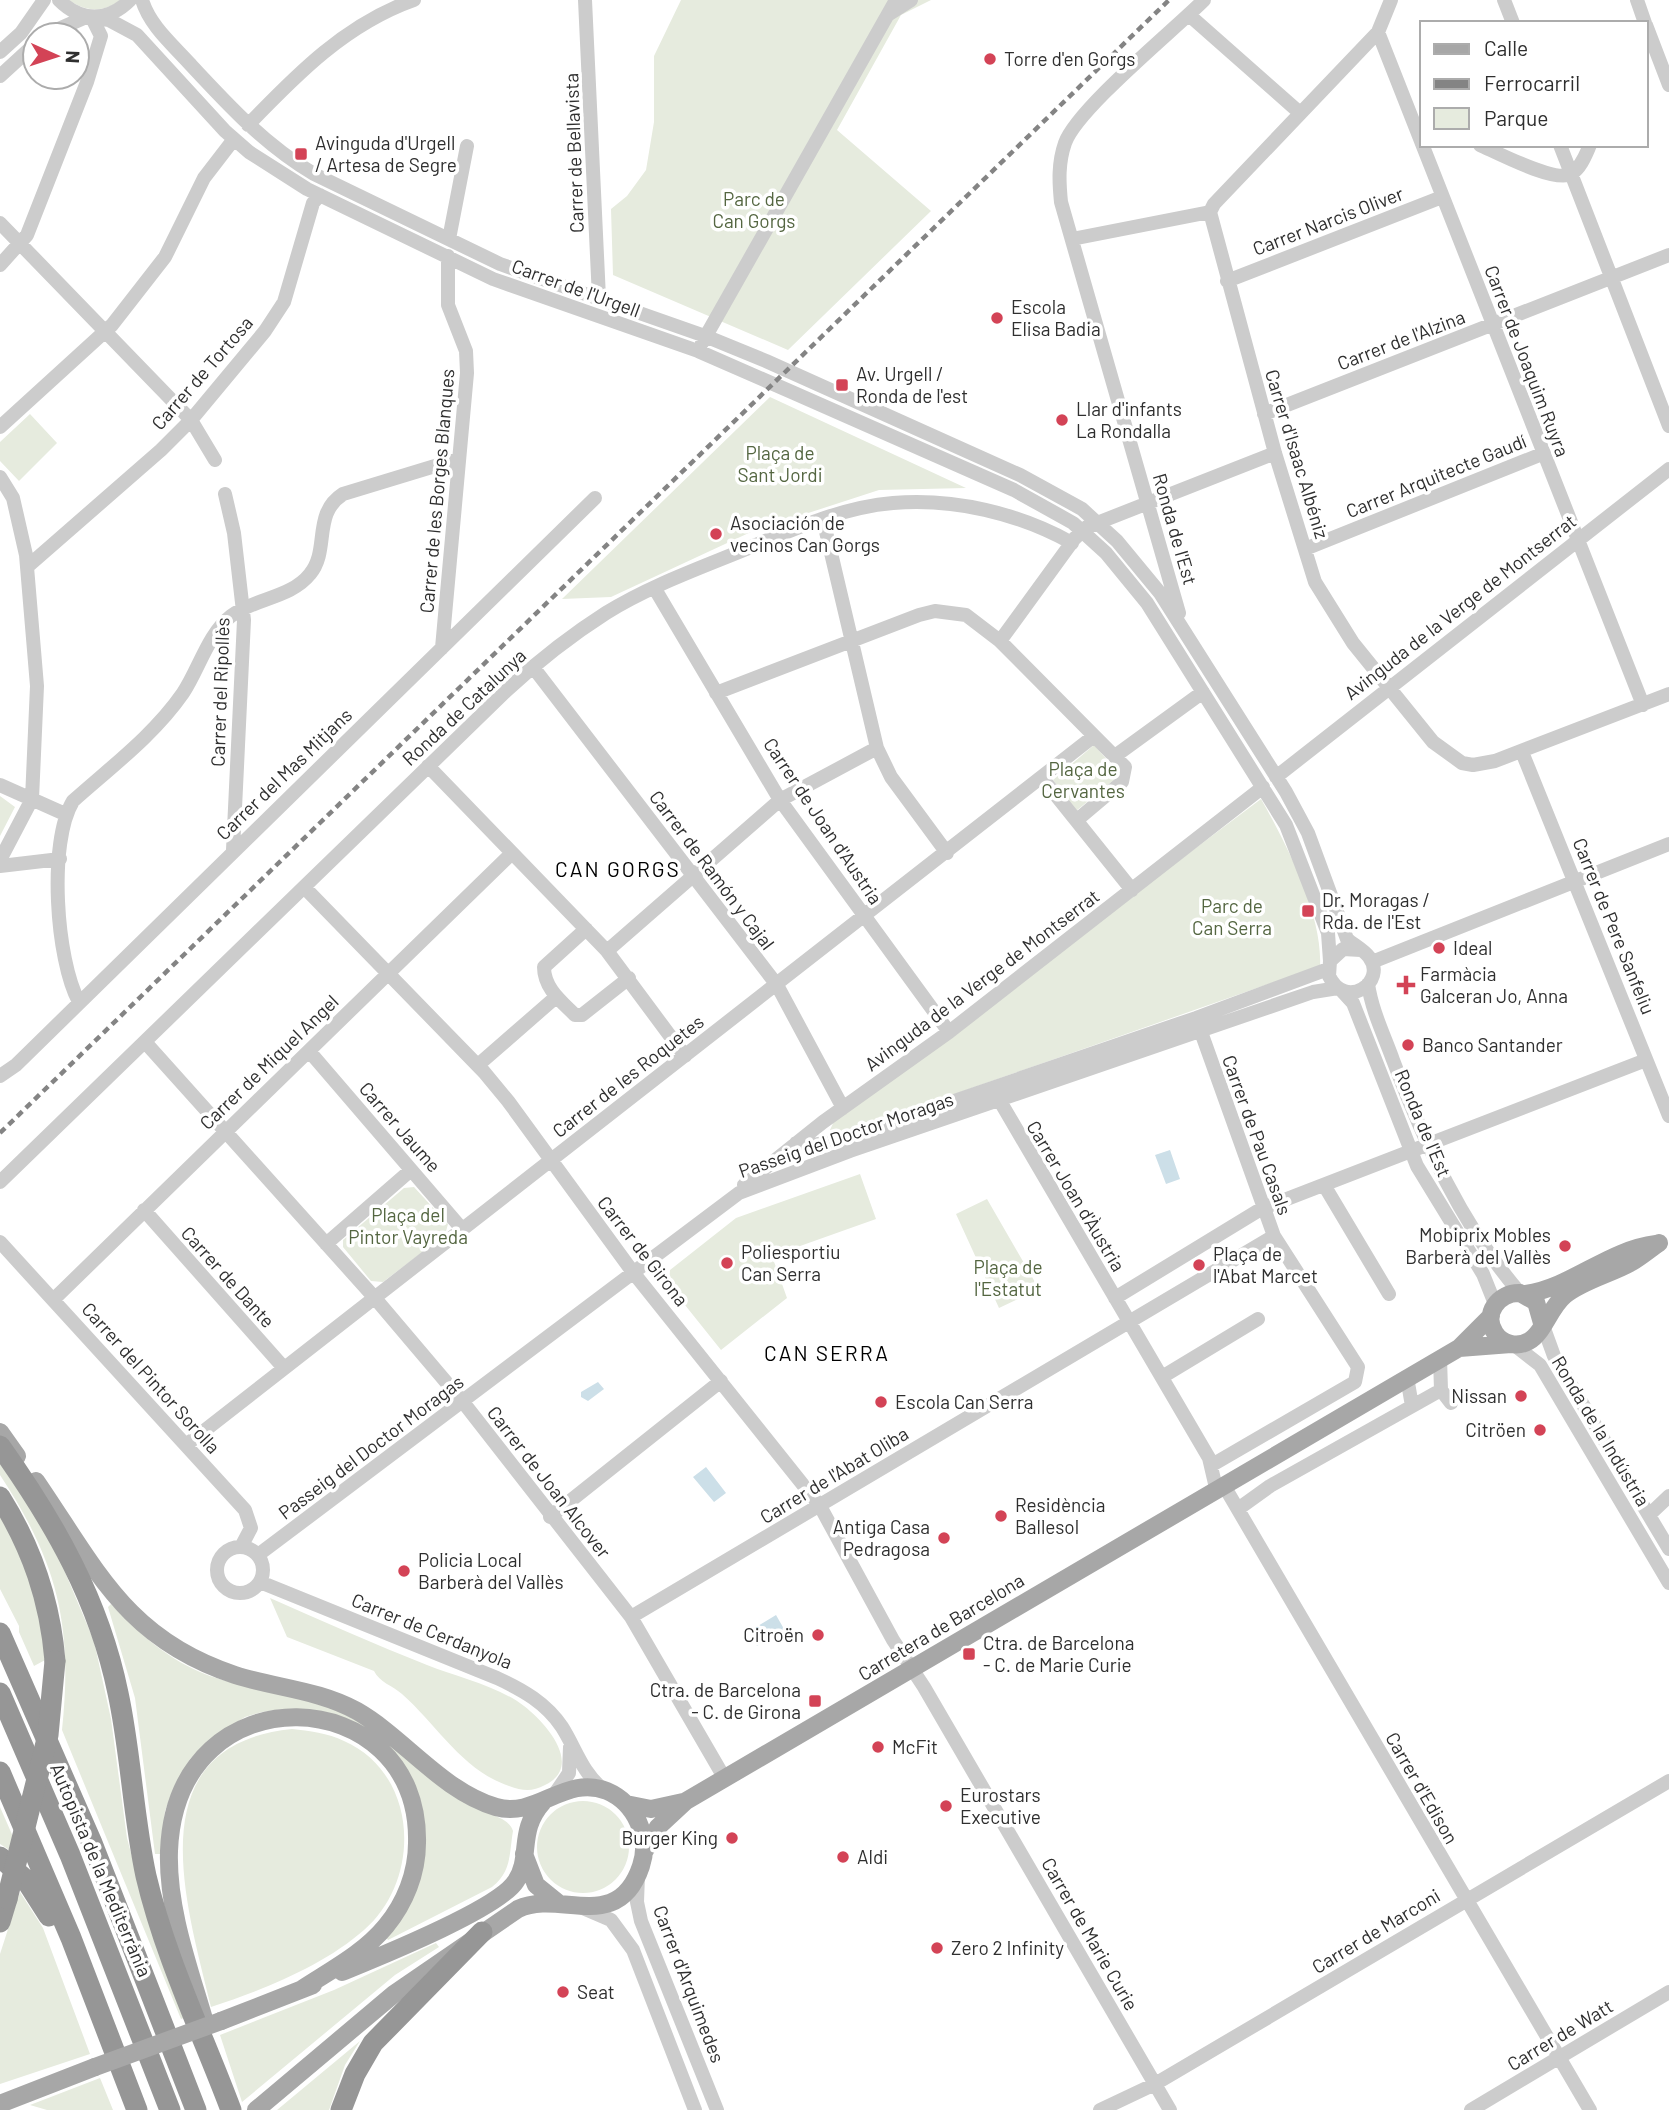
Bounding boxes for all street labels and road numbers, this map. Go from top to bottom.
street label: Carrer de Bellavista [559,73,588,233]
street label: Carrer Narcis Oliver [1249,181,1406,260]
street label: Carrer de l'Urgell [509,254,643,321]
street label: Carrer de Joaquim Ruyra [1480,262,1575,460]
street label: Carrer de l'Alzina [1334,305,1468,374]
street label: Carrer de Tortosa [146,311,257,434]
street label: Carrer d'Isaac Albéniz [1261,367,1334,541]
street label: Carrer de les Borges Blanques [414,368,459,614]
street label: Carrer Arquitecte Gaudí [1342,429,1529,522]
street label: Ronda de l'Est [1149,471,1202,587]
street label: Avinguda de la Verge de Montserrat [1339,509,1580,704]
street label: Carrer del Ripollès [205,617,234,767]
street label: Ronda de Catalunya [397,643,530,770]
street label: Carrer del Mas Mitjans [211,703,356,844]
street label: Carrer de Joan d'Austria [759,733,888,908]
street label: Carrer de Ramón y Cajal [645,785,780,954]
street label: Carrer de Pere Sanfeliu [1569,834,1660,1017]
street label: Avinguda de la Verge de Montserrat [860,884,1104,1075]
street label: Carrer de Miquel Angel [195,990,343,1134]
street label: Carrer de les Roquetes [547,1009,708,1142]
street label: Carrer de Pau Casals [1218,1052,1297,1218]
street label: Ronda de l'Est [1390,1066,1456,1180]
street label: Carrer Jaume [355,1077,446,1177]
street label: Passeig del Doctor Moragas [735,1087,956,1182]
street label: Carrer Joan d'Àustria [1022,1116,1131,1275]
street label: Carrer de Girona [593,1191,694,1310]
street label: Carrer de Dante [177,1221,280,1332]
street label: Carrer del Pintor Sorolla [77,1297,225,1458]
street label: Ronda de la Indústria [1547,1351,1655,1510]
street label: Passeig del Doctor Moragas [274,1369,468,1524]
street label: Carrer de Joan Alcover [483,1401,616,1562]
street label: Carrer de l'Abat Oliba [755,1421,912,1528]
street label: Carretera de Barcelona [854,1568,1028,1685]
street label: Carrer de Cerdanyola [348,1588,516,1673]
street label: Carrer d'Edison [1381,1728,1464,1848]
street label: Autopista de la Mediterrània [46,1760,157,1980]
street label: Carrer de Marie Curie [1037,1853,1144,2014]
street label: Carrer de Marconi [1308,1883,1444,1978]
street label: Carrer d'Arquimedes [649,1902,730,2066]
street label: Carrer de Watt [1503,1994,1617,2075]

